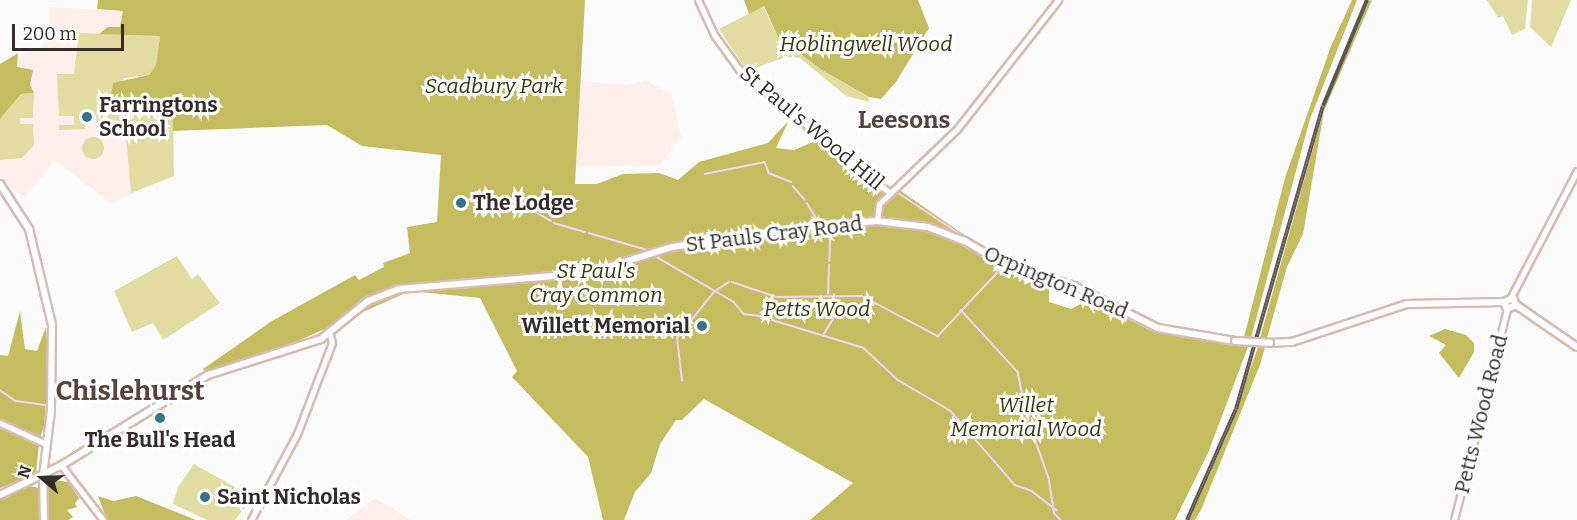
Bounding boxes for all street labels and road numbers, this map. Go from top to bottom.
street label: St Paul's Wood Hill [735,60,889,196]
street label: St Pauls Cray Road [684,211,864,257]
street label: Orpington Road [980,240,1132,324]
street label: Petts Wood Road [1449,332,1513,496]

